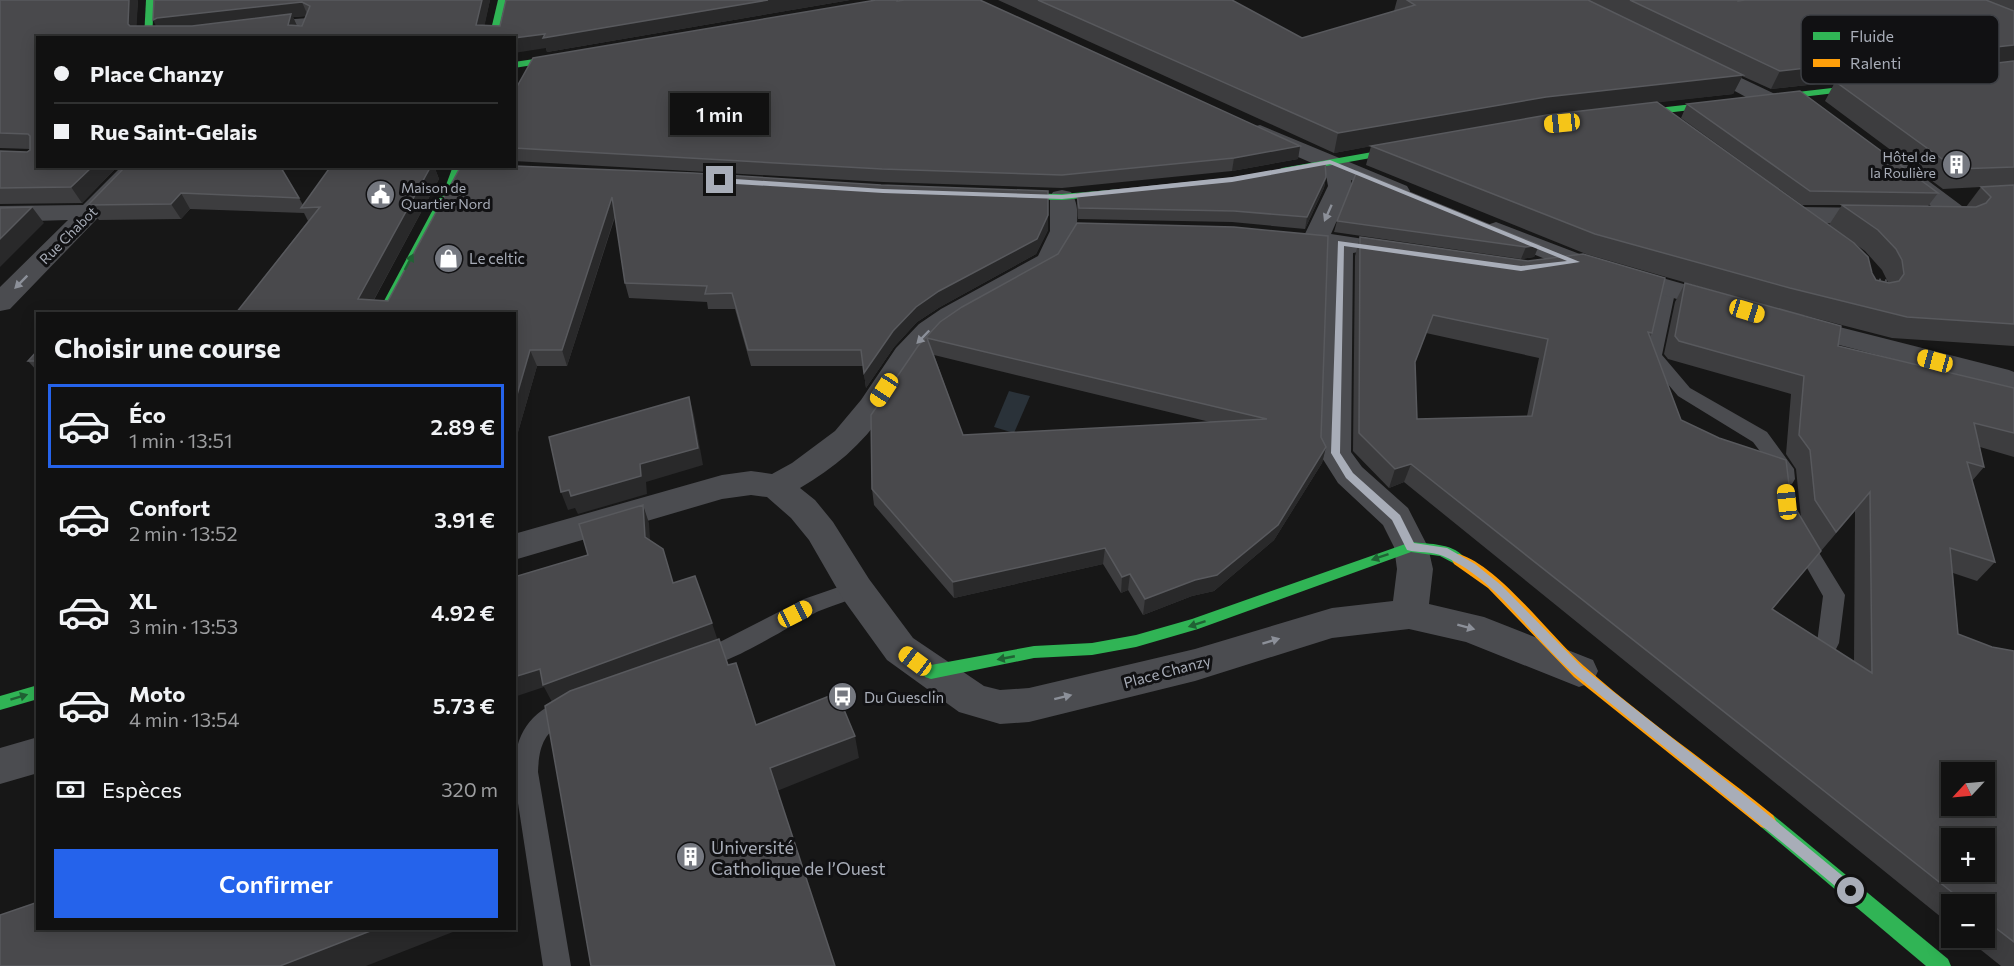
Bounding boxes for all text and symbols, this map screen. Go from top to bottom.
legend [1801,15,1999,84]
text: Fluide [1850,26,1894,45]
text: Ralenti [1850,53,1901,72]
text: Place Chanzy [90,60,224,87]
callout: 1 min [670,93,770,135]
text: 1 min [696,102,743,126]
car [1543,112,1581,134]
text: Rue Saint-Gelais [90,118,257,145]
place label: Hôtel de la Roulière [1870,148,1936,181]
building icon: Hôtel de la Roulière [1941,148,1973,180]
route end [706,166,733,193]
public building icon: Maison de Quartier Nord [364,179,396,211]
place label: Maison de Quartier Nord [401,179,491,212]
street label: Rue Chabot [36,203,100,267]
one-way arrow [1323,204,1333,222]
shop icon: Le celtic [432,242,464,274]
place label: Le celtic [469,249,525,267]
one-way arrow [404,253,414,270]
one-way arrow [14,275,28,289]
car [1727,297,1767,325]
one-way arrow [916,330,930,345]
text: Choisir une course [54,331,281,364]
car [1915,348,1955,374]
car [867,370,901,410]
icon: car [57,399,111,453]
text: Éco [129,401,166,428]
text: 2.89 € [431,413,495,440]
text: 1 min · 13:51 [129,428,233,452]
car [1776,483,1798,521]
icon: car [57,492,111,546]
text: Confort [129,494,210,521]
text: 3.91 € [434,506,495,533]
text: 2 min · 13:52 [129,521,238,545]
one-way arrow [1371,552,1389,562]
icon: car [57,585,111,639]
text: XL [129,587,157,614]
car [775,598,815,630]
text: 4.92 € [431,599,495,626]
text: 3 min · 13:53 [129,614,238,638]
one-way arrow [1188,619,1206,629]
one-way arrow [1457,622,1475,632]
one-way arrow [1262,636,1280,645]
car [895,643,935,679]
street label: Place Chanzy [1121,651,1213,691]
one-way arrow [996,654,1015,663]
icon: car [57,678,111,732]
text: Moto [129,680,185,707]
bus stop icon: Du Guesclin [827,681,859,713]
place label: Du Guesclin [864,688,944,706]
one-way arrow [10,692,28,702]
text: 5.73 € [433,692,495,719]
one-way arrow [1054,692,1072,702]
text: 4 min · 13:54 [129,707,239,731]
north arrow [1941,762,1995,816]
map controls [1941,762,1995,948]
icon: cash [54,773,87,806]
text: Espèces [102,776,182,803]
text: 320 m [441,777,498,801]
button: + [1941,828,1995,882]
place label: Université Catholique de l’Ouest [711,836,886,879]
building icon: Université Catholique de l’Ouest [674,841,706,873]
button: Confirmer [54,849,498,918]
route start [1837,877,1864,904]
button: − [1941,894,1995,948]

